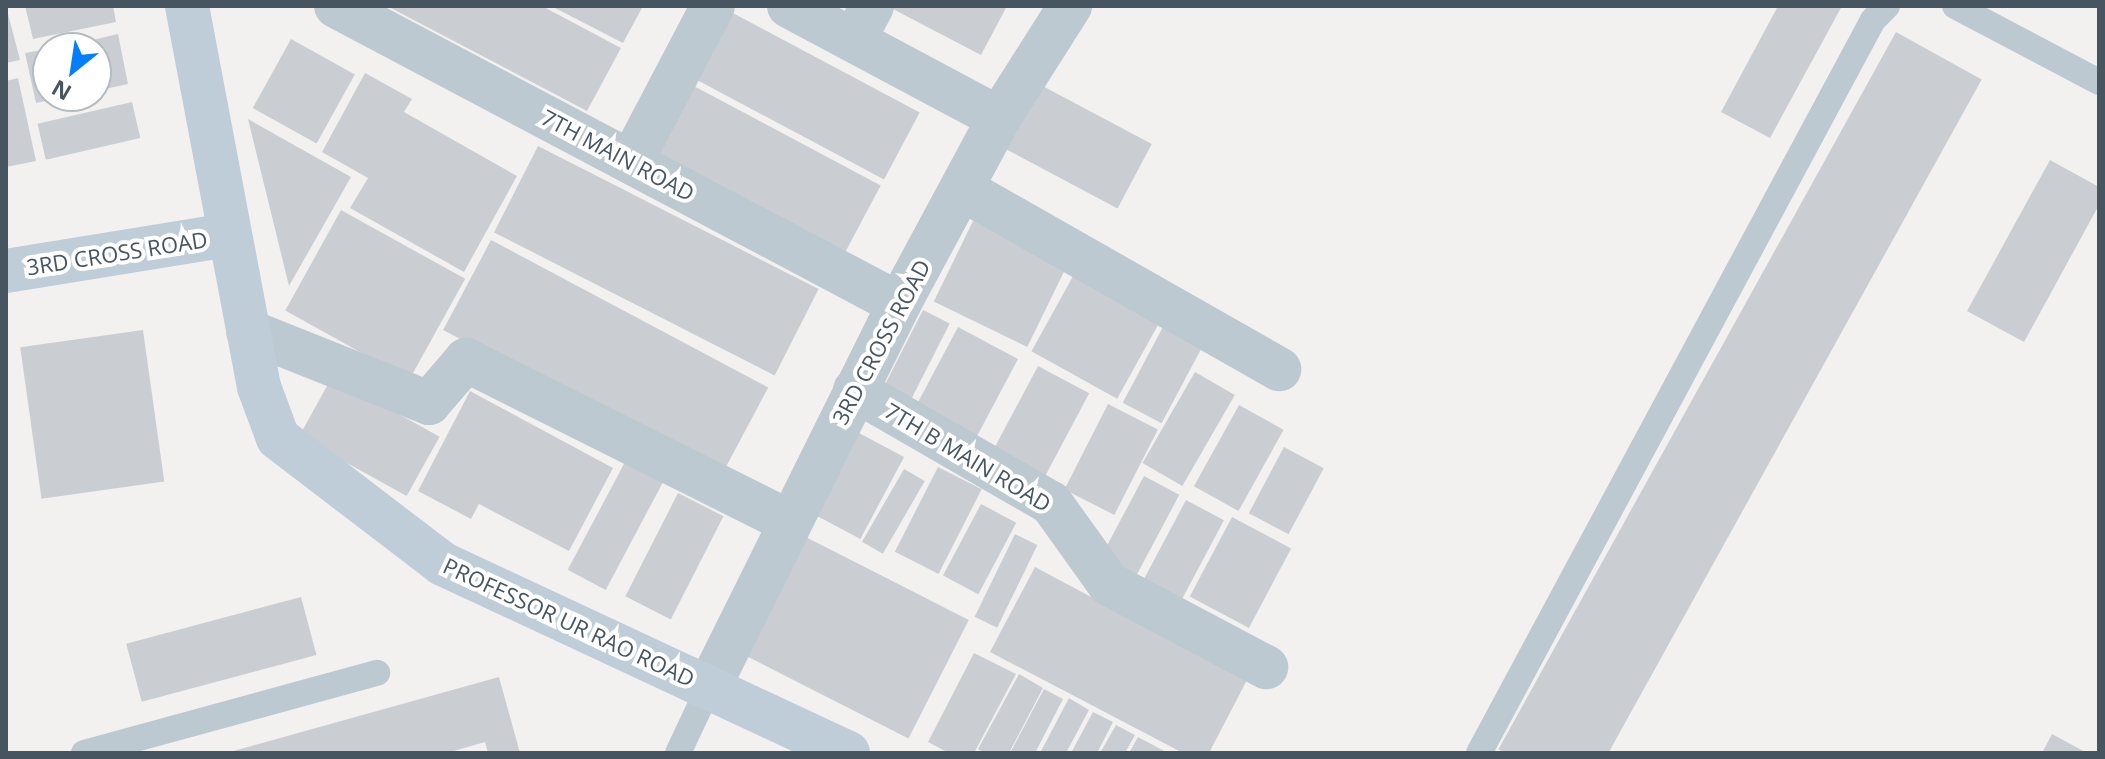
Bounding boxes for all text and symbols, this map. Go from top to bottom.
north arrow [32,32,112,112]
text: N [46,74,76,109]
street label: 7TH MAIN ROAD [537,104,699,206]
street label: 3RD CROSS ROAD [25,226,209,280]
street label: 3RD CROSS ROAD [826,255,936,429]
street label: 7TH B MAIN ROAD [880,397,1056,517]
street label: PROFESSOR UR RAO ROAD [439,552,699,692]

